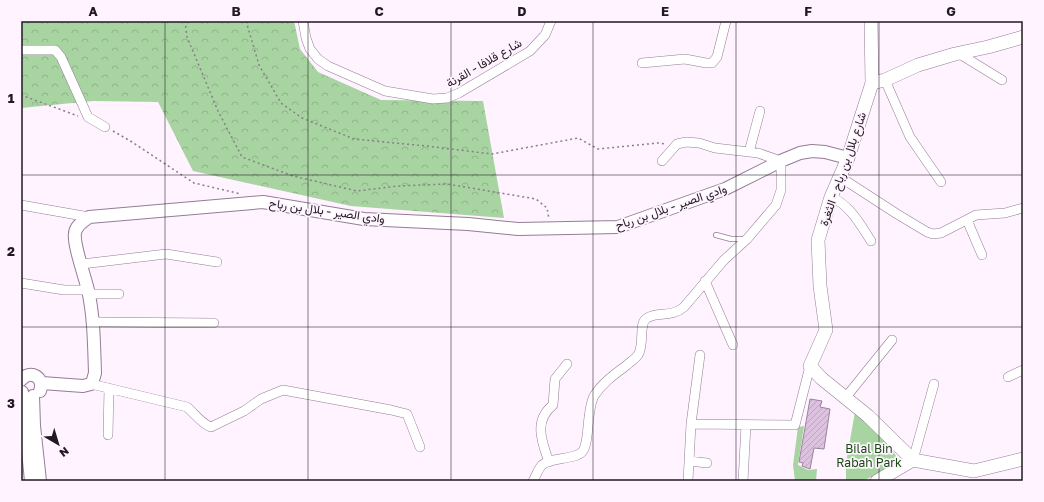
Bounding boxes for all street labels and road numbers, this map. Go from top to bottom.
street label: شارع قلافا - القرنة [443,35,525,92]
street label: شارع بلال بن رباح - الثغرة [816,110,871,228]
street label: وادي الصير - بلال بن رباح [613,180,730,236]
street label: وادي الصير - بلال بن رباح [268,195,386,229]

